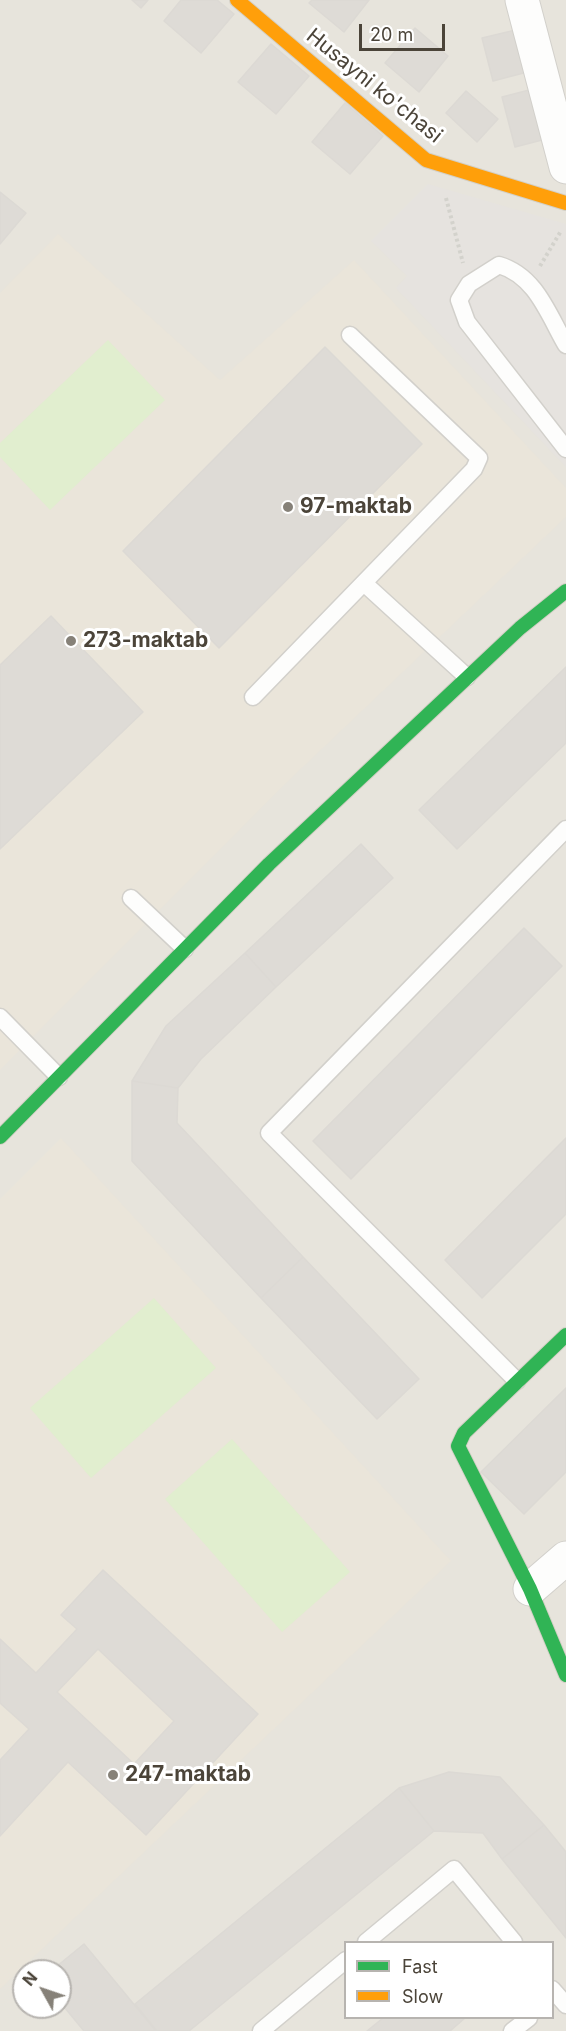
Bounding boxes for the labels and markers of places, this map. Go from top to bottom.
place label: 97-maktab [300,494,412,520]
marker: 97-maktab [281,500,295,514]
place label: 273-maktab [83,628,208,654]
marker: 273-maktab [64,634,78,648]
place label: 247-maktab [125,1762,251,1788]
marker: 247-maktab [106,1768,120,1782]

